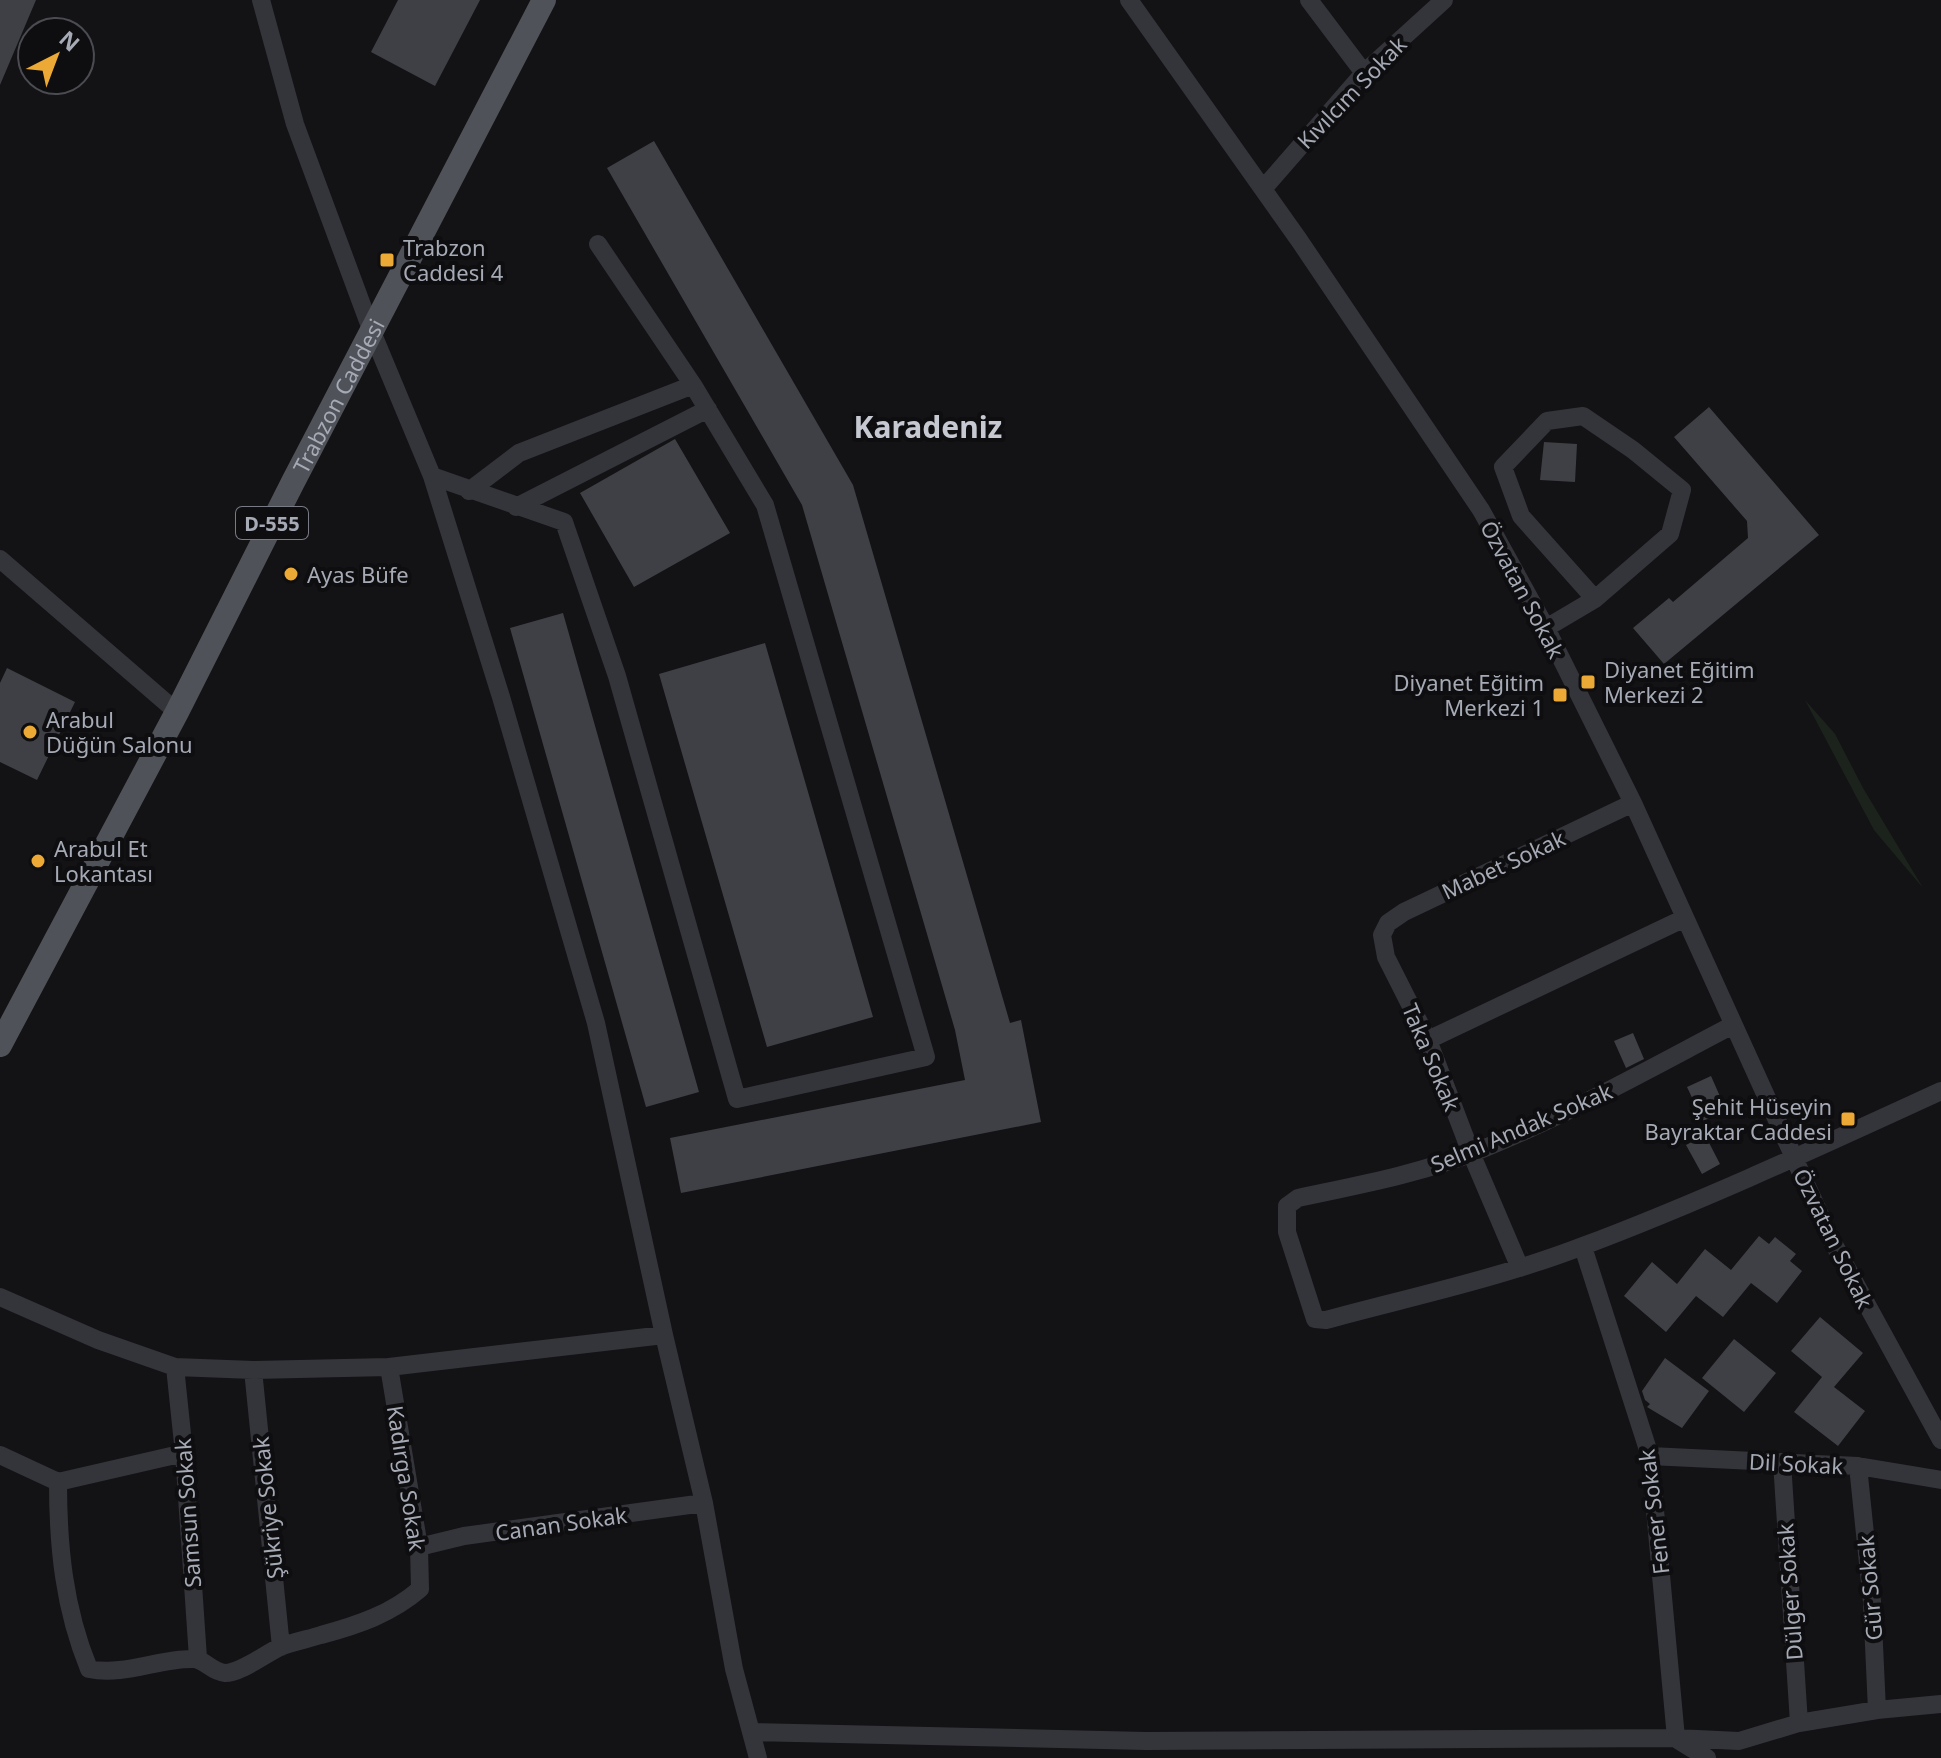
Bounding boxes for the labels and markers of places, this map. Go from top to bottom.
place label: Trabzon Caddesi 4 [403,232,504,287]
marker: Trabzon Caddesi 4 [378,251,396,269]
place label: Ayas Büfe [307,559,409,589]
marker: Ayas Büfe [282,565,300,583]
place label: Diyanet Eğitim Merkezi 2 [1604,654,1755,709]
place label: Diyanet Eğitim Merkezi 1 [1393,667,1544,722]
marker: Diyanet Eğitim Merkezi 2 [1579,673,1597,691]
marker: Diyanet Eğitim Merkezi 1 [1551,686,1569,704]
place label: Arabul Düğün Salonu [46,704,193,759]
marker: Arabul Düğün Salonu [21,723,39,741]
place label: Arabul Et Lokantası [54,833,153,888]
marker: Arabul Et Lokantası [29,852,47,870]
place label: Şehit Hüseyin Bayraktar Caddesi [1644,1091,1832,1146]
marker: Şehit Hüseyin Bayraktar Caddesi [1839,1110,1857,1128]

